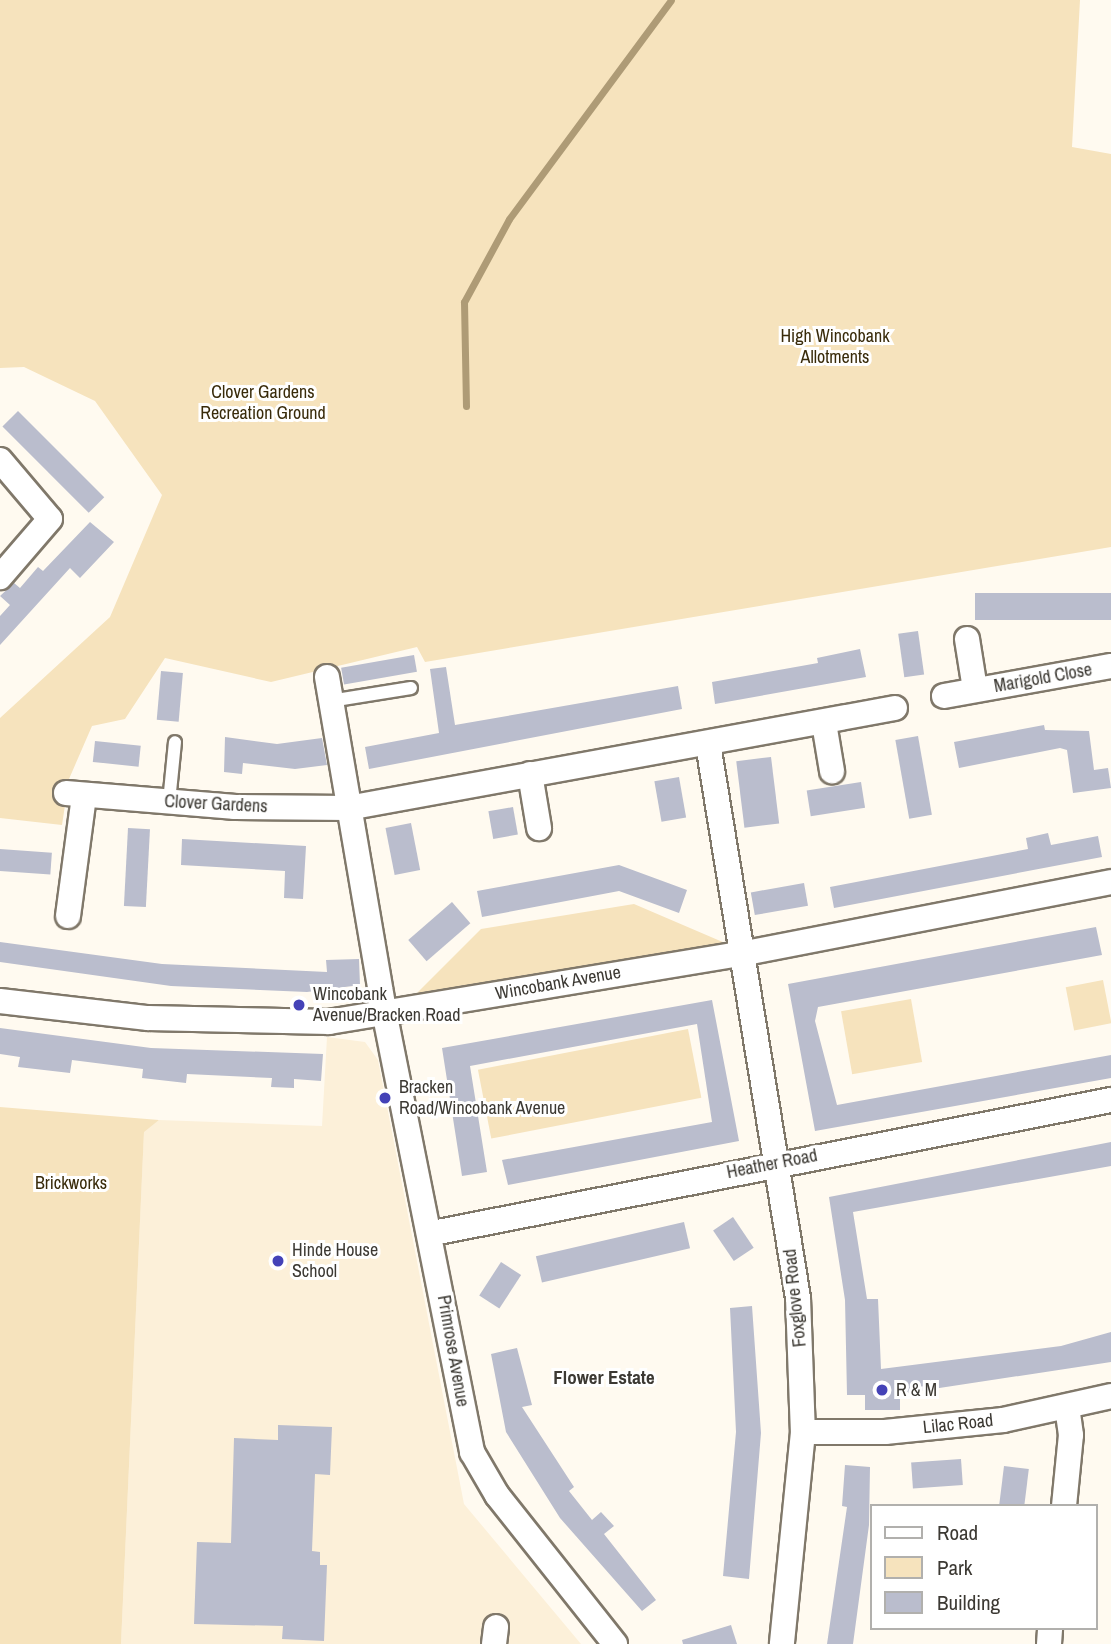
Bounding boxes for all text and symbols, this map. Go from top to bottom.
park label: High Wincobank Allotments [780,326,890,368]
park label: Clover Gardens Recreation Ground [200,382,326,424]
street label: Marigold Close [992,659,1094,697]
street label: Clover Gardens [164,791,268,817]
street label: Wincobank Avenue [493,961,623,1005]
place label: Wincobank Avenue/Bracken Road [313,984,460,1026]
marker: Wincobank Avenue/Bracken Road [291,997,307,1013]
place label: Bracken Road/Wincobank Avenue [399,1077,566,1120]
marker: Bracken Road/Wincobank Avenue [377,1090,393,1106]
street label: Heather Road [725,1145,819,1183]
park label: Brickworks [35,1172,107,1194]
place label: Hinde House School [292,1240,378,1282]
street label: Foxglove Road [779,1248,811,1348]
marker: Hinde House School [270,1253,286,1269]
street label: Primrose Avenue [432,1293,474,1409]
district label: Flower Estate [553,1367,655,1389]
place label: R & M [896,1379,937,1401]
marker: R & M [874,1382,890,1398]
street label: Lilac Road [922,1410,994,1438]
legend [870,1504,1097,1630]
text: Road [937,1518,978,1547]
text: Park [937,1553,972,1582]
text: Building [937,1588,1000,1617]

